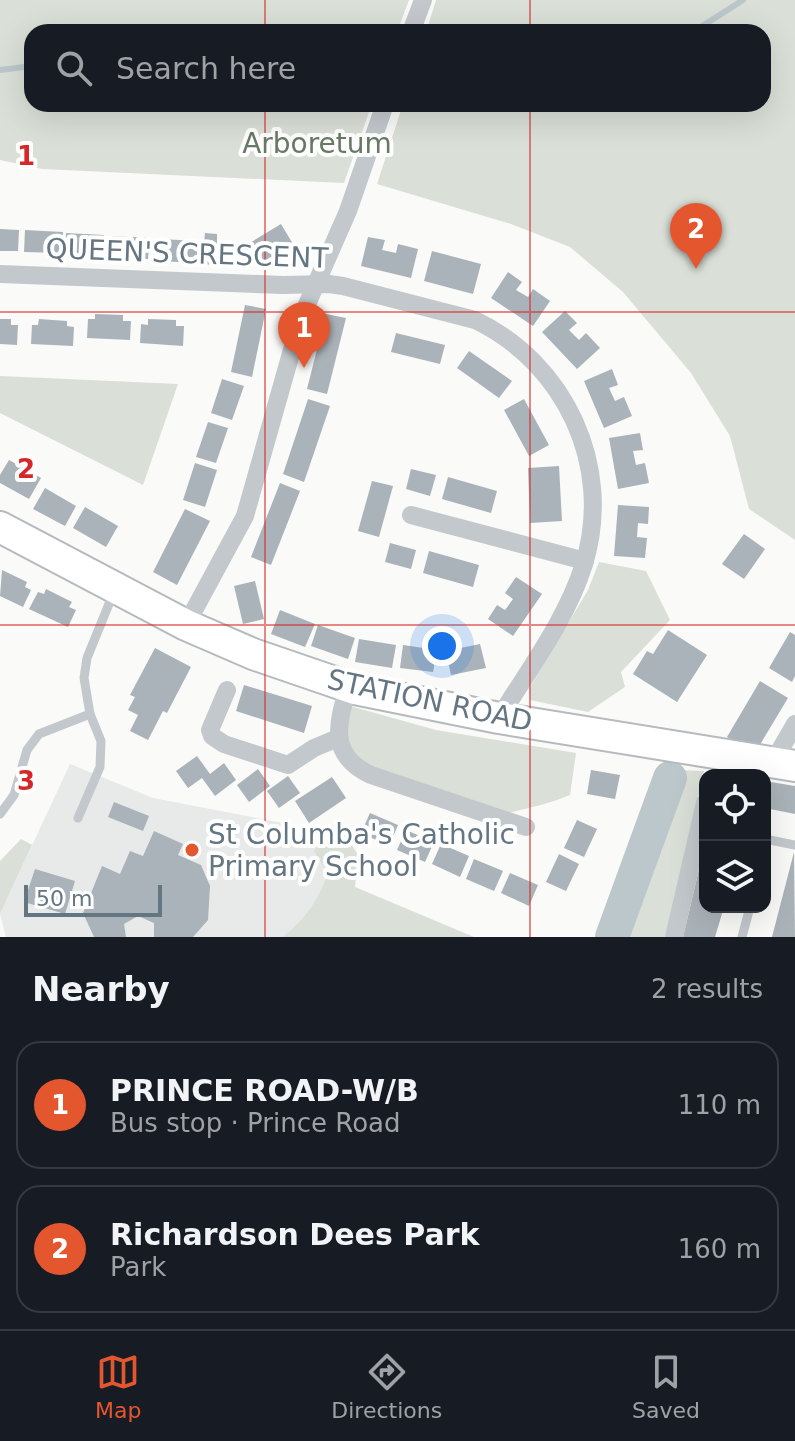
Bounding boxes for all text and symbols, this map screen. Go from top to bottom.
search box [24,24,771,112]
icon: search [52,46,96,90]
text: Search here [116,51,296,86]
park label: Arboretum [242,127,392,160]
text: 1 [17,141,35,171]
pin: 2 [670,203,722,269]
street label: QUEEN'S CRESCENT [45,232,330,275]
pin: 1 [278,302,330,368]
text: 2 [17,454,35,484]
your location [422,626,462,666]
street label: STATION ROAD [324,663,535,738]
text: 3 [17,766,35,796]
map controls [699,769,771,913]
button: locate [699,769,771,841]
place label: St Columba's Catholic Primary School [208,818,515,883]
marker: St Columba's Catholic Primary School [183,841,201,859]
button: layers [699,841,771,913]
scale bar [24,881,162,917]
text: 50 m [36,886,92,911]
text: Nearby [32,969,170,1009]
text: 2 results [651,974,763,1004]
text: PRINCE ROAD-W/B [110,1073,419,1108]
text: 1 [51,1090,69,1120]
text: 110 m [678,1090,761,1120]
text: Bus stop · Prince Road [110,1108,400,1138]
text: Richardson Dees Park [110,1217,479,1252]
text: 2 [51,1234,69,1264]
text: 160 m [678,1234,761,1264]
text: Park [110,1252,166,1282]
tab: Map [95,1350,141,1423]
tab: Directions [331,1350,442,1423]
tab: Saved [632,1350,700,1423]

